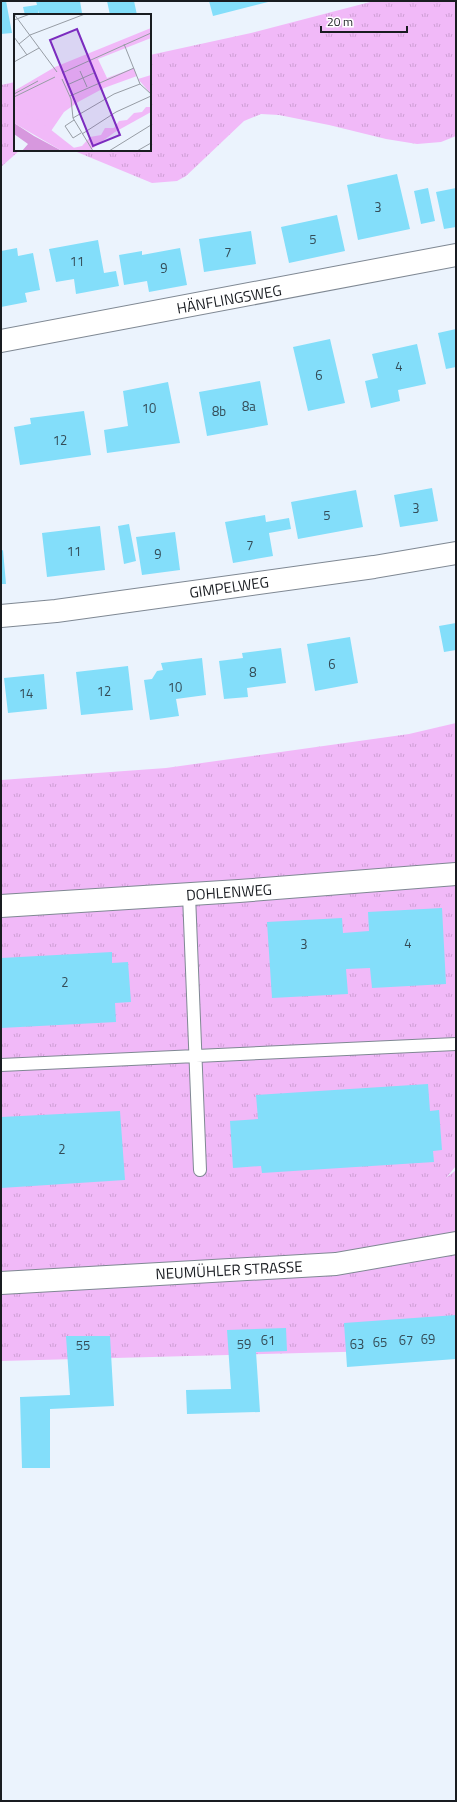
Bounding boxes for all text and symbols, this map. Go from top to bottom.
scale bar [321,8,407,34]
text: 20 m [327,12,353,31]
inset map [14,14,151,151]
house number: 3 [374,197,382,217]
house number: 5 [309,229,317,249]
house number: 7 [224,242,232,262]
house number: 11 [70,251,84,271]
house number: 9 [160,258,168,278]
street label: HÄNFLINGSWEG [175,278,283,320]
house number: 4 [395,356,403,376]
house number: 6 [315,365,323,385]
house number: 8a [242,396,256,416]
house number: 10 [142,398,156,418]
house number: 8b [212,401,226,421]
house number: 12 [53,430,67,450]
house number: 3 [412,498,420,518]
house number: 5 [323,505,331,525]
house number: 7 [246,535,254,555]
house number: 11 [67,541,81,561]
house number: 9 [154,544,162,564]
street label: GIMPELWEG [188,570,270,604]
house number: 6 [328,654,336,674]
house number: 8 [249,662,257,682]
house number: 10 [168,677,182,697]
house number: 12 [97,681,111,701]
house number: 14 [19,683,33,703]
street label: DOHLENWEG [185,878,273,906]
house number: 4 [404,933,412,953]
house number: 3 [300,934,308,954]
house number: 2 [61,972,69,992]
house number: 2 [58,1139,66,1159]
street label: NEUMÜHLER STRASSE [155,1255,303,1285]
house number: 69 [421,1329,435,1349]
house number: 61 [261,1330,275,1350]
house number: 67 [399,1330,413,1350]
house number: 65 [373,1332,387,1352]
house number: 59 [237,1334,251,1354]
house number: 63 [350,1334,364,1354]
house number: 55 [76,1335,90,1355]

